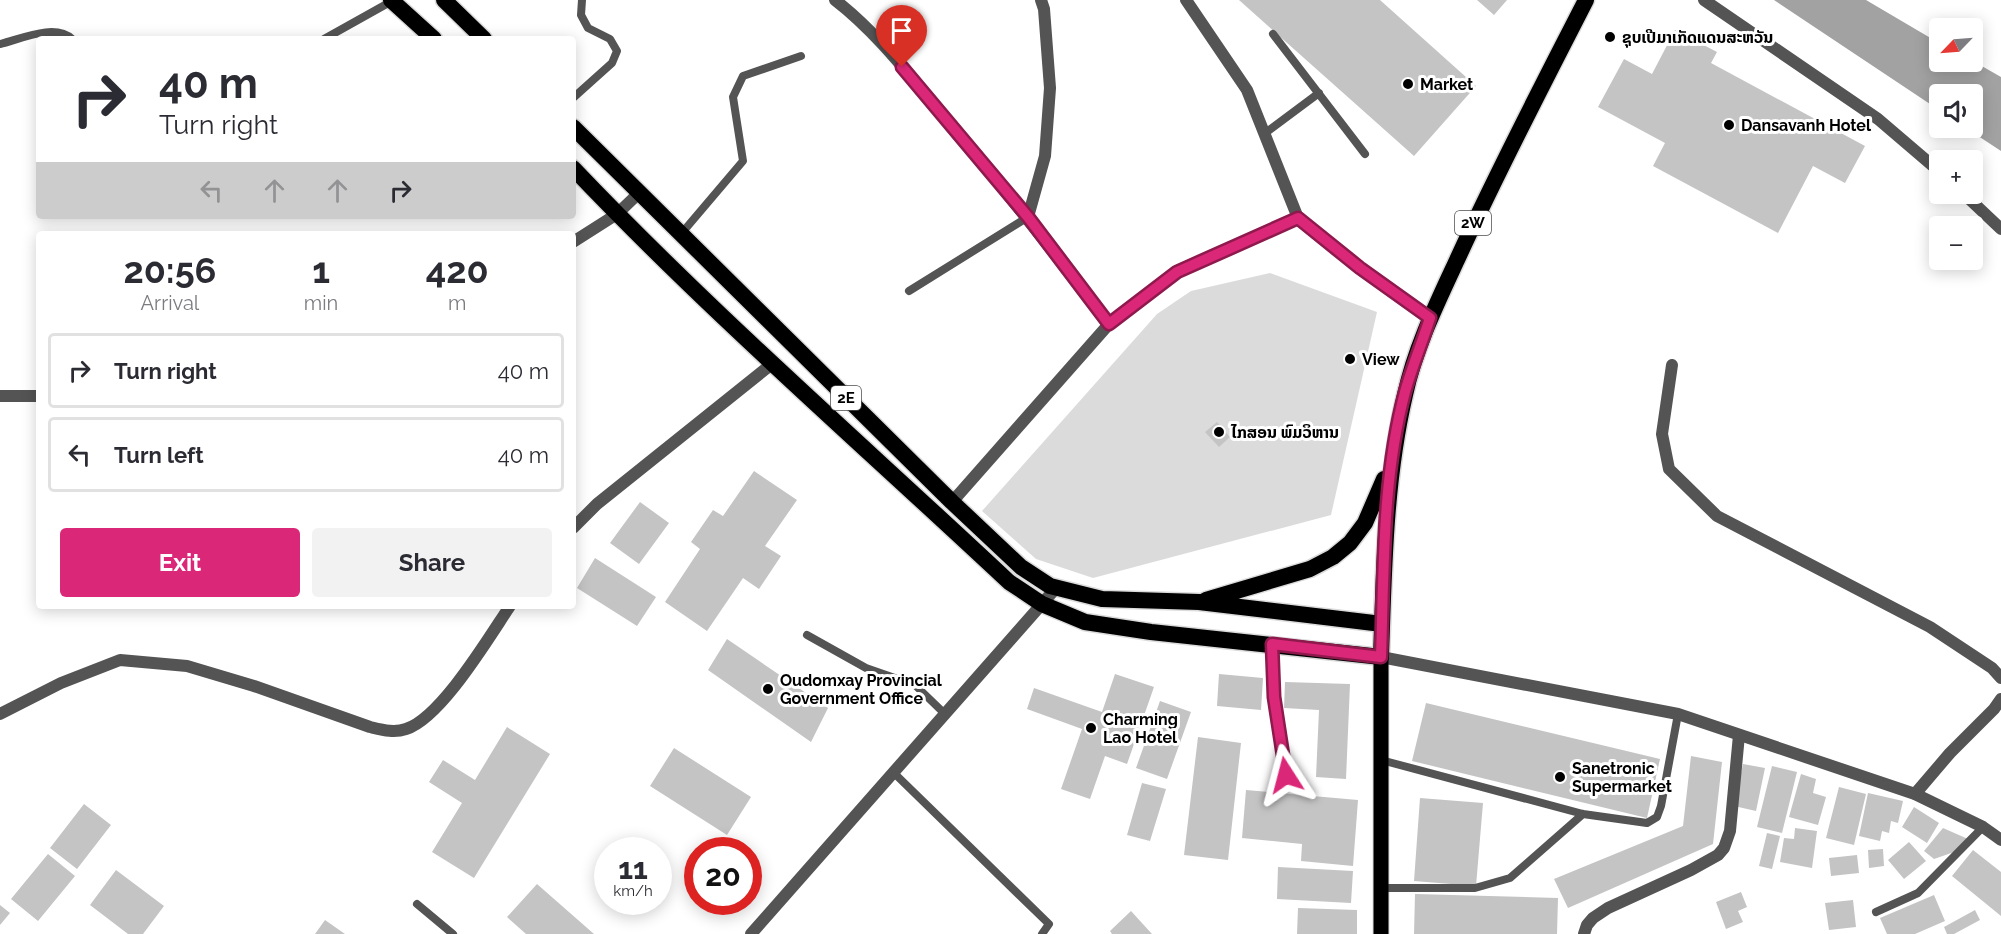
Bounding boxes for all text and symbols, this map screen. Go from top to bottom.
pin [876,5,927,67]
icon: arrive [885,14,918,47]
north arrow [1929,18,1983,72]
map controls [1929,18,1983,270]
place label: ຊຸບເປີມາເກັດແດນສະຫວັນ [1622,28,1773,48]
marker: ຊຸບເປີມາເກັດແດນສະຫວັນ [1603,30,1617,44]
text: 40 m [159,59,258,108]
icon: right [60,60,138,138]
place label: Market [1420,75,1473,94]
marker: Market [1401,77,1415,91]
button: sound [1929,84,1983,138]
text: Turn right [159,109,278,140]
place label: Dansavanh Hotel [1741,116,1872,135]
marker: Dansavanh Hotel [1722,118,1736,132]
button: + [1929,150,1983,204]
icon: left [195,174,228,207]
icon: ahead [258,174,291,207]
icon: ahead [321,174,354,207]
icon: right [384,174,417,207]
road number: 2W [1455,211,1491,235]
button: − [1929,216,1983,270]
text: 20:56 [123,249,216,291]
text: 1 [312,249,330,291]
text: 420 [426,249,489,291]
text: Arrival [141,291,199,315]
text: min [304,291,338,315]
text: m [448,291,466,315]
place label: View [1362,350,1400,369]
marker: View [1343,352,1357,366]
icon: right [63,354,96,387]
text: Turn right [114,358,217,384]
text: 40 m [498,358,549,384]
road number: 2E [831,386,861,410]
place label: ໄກສອນ ພົມວິຫານ [1230,423,1339,442]
marker: ໄກສອນ ພົມວິຫານ [1212,425,1226,439]
icon: left [63,438,96,471]
text: Turn left [114,442,204,468]
text: 40 m [498,442,549,468]
button: Exit [60,528,300,597]
button: Share [312,528,552,597]
place label: Oudomxay Provincial Government Office [780,671,943,708]
marker: Oudomxay Provincial Government Office [761,682,775,696]
place label: Charming Lao Hotel [1103,710,1178,747]
marker: Charming Lao Hotel [1084,721,1098,735]
position arrow [1254,743,1318,807]
place label: Sanetronic Supermarket [1572,759,1672,796]
marker: Sanetronic Supermarket [1553,770,1567,784]
speed limit sign: 20 [684,837,762,915]
text: 11 [618,851,648,886]
text: km/h [613,882,653,900]

